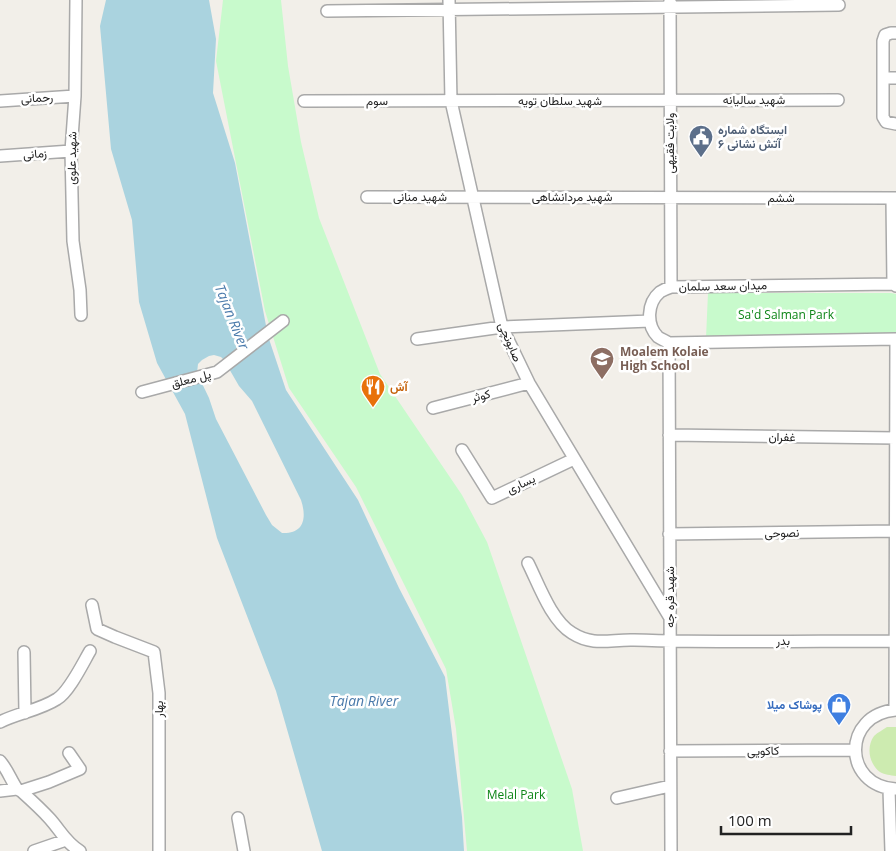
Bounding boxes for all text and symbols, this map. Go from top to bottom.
street label: رحمانی [20,88,54,107]
street label: شهید سالیانه [723,91,785,108]
street label: سوم [366,92,388,109]
street label: شهید سلطان تویه [518,92,602,109]
street label: ولایت فقیهی [661,113,678,173]
place label: ایستگاه شماره ۶ آتش نشانی [718,121,787,152]
public building icon: ایستگاه شماره ۶ آتش نشانی [688,124,714,158]
street label: شهید علوی [63,131,80,185]
street label: زمانی [22,144,47,163]
street label: شهید منانی [393,188,447,205]
street label: شهید مردانشاهی [532,188,612,205]
street label: ششم [767,189,795,206]
street label: میدان سعد سلمان [679,276,767,295]
water label: Tajan River [211,281,254,353]
park label: Sa'd Salman Park [738,306,835,323]
street label: صابونچی [495,319,526,364]
place label: Moalem Kolaie High School [620,343,709,374]
school or university icon: Moalem Kolaie High School [589,346,615,380]
street label: پل معلق [169,365,213,392]
restaurant icon: آش [360,374,386,408]
place label: آش [390,378,408,395]
street label: کوثر [469,385,492,406]
street label: غفران [768,428,796,445]
street label: یساری [504,469,538,498]
street label: نصوحی [764,524,800,541]
street label: شهید قره جه [661,566,678,628]
street label: بدر [775,632,790,649]
water label: Tajan River [330,691,399,710]
shop icon: پوشاک میلا [826,692,852,726]
place label: پوشاک میلا [767,696,822,713]
street label: بهار [150,701,167,718]
street label: کاکویی [747,742,779,759]
park label: Melal Park [487,786,546,803]
scale bar [721,804,851,836]
text: 100 m [728,810,772,830]

